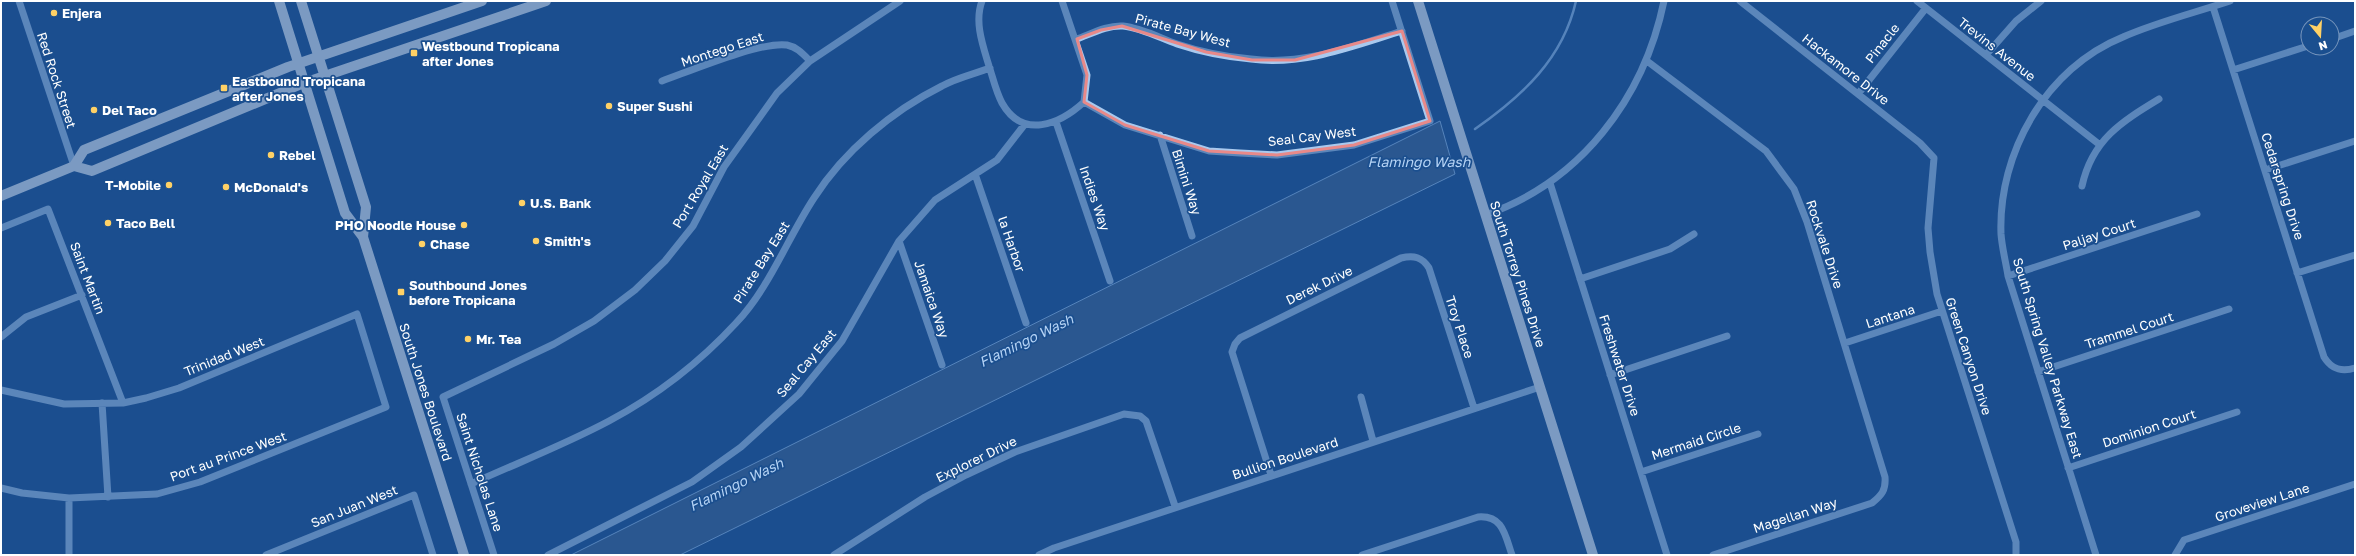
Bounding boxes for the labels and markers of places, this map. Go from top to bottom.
place label: Enjera [62,5,102,21]
marker: Enjera [49,8,59,18]
place label: Westbound Tropicana after Jones [422,38,560,69]
marker: Westbound Tropicana after Jones [409,48,419,58]
place label: Eastbound Tropicana after Jones [232,73,366,104]
marker: Eastbound Tropicana after Jones [219,83,229,93]
place label: Super Sushi [617,98,693,114]
marker: Super Sushi [604,101,614,111]
place label: Del Taco [102,102,157,118]
marker: Del Taco [89,105,99,115]
place label: Rebel [279,147,316,163]
marker: Rebel [266,150,276,160]
place label: T-Mobile [105,177,161,193]
place label: McDonald's [234,179,308,195]
marker: T-Mobile [164,180,174,190]
marker: McDonald's [221,182,231,192]
place label: U.S. Bank [530,195,592,211]
marker: U.S. Bank [517,198,527,208]
place label: Taco Bell [116,215,176,231]
place label: PHO Noodle House [335,217,456,233]
marker: Taco Bell [103,218,113,228]
marker: PHO Noodle House [459,220,469,230]
place label: Smith's [544,233,591,249]
place label: Chase [430,236,470,252]
marker: Smith's [531,236,541,246]
marker: Chase [417,239,427,249]
place label: Southbound Jones before Tropicana [409,277,527,308]
marker: Southbound Jones before Tropicana [396,287,406,297]
place label: Mr. Tea [476,331,522,347]
marker: Mr. Tea [463,334,473,344]

